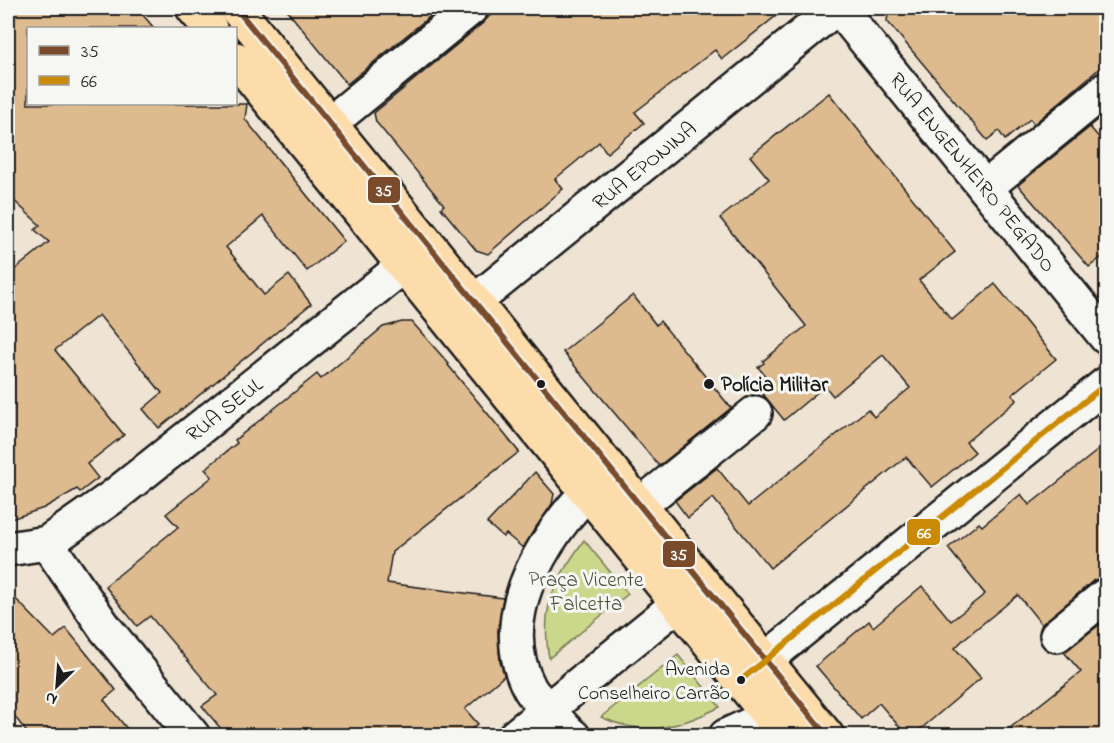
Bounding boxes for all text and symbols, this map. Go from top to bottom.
legend [27,27,237,105]
text: 35 [81,40,99,66]
street label: RUA ENGENHEIRO PEGADO [881,67,1062,280]
text: 66 [81,70,97,96]
street label: RUA EPONINA [587,115,704,218]
line badge: 35 [367,176,401,204]
text: 35 [375,180,393,204]
street label: RUA SEUL [180,371,270,450]
place label: Polícia Militar [721,371,828,401]
marker: Polícia Militar [702,377,716,391]
unlabelled marker [535,378,547,390]
line badge: 66 [906,518,941,546]
text: 66 [916,522,932,546]
line badge: 35 [662,540,696,568]
text: 35 [670,544,688,568]
park label: Praça Vicente Falcetta [529,566,644,620]
north arrow [27,656,87,716]
place label: Avenida Conselheiro Carrão [578,656,730,709]
marker: Avenida Conselheiro Carrão [735,674,747,686]
text: N [41,685,61,711]

